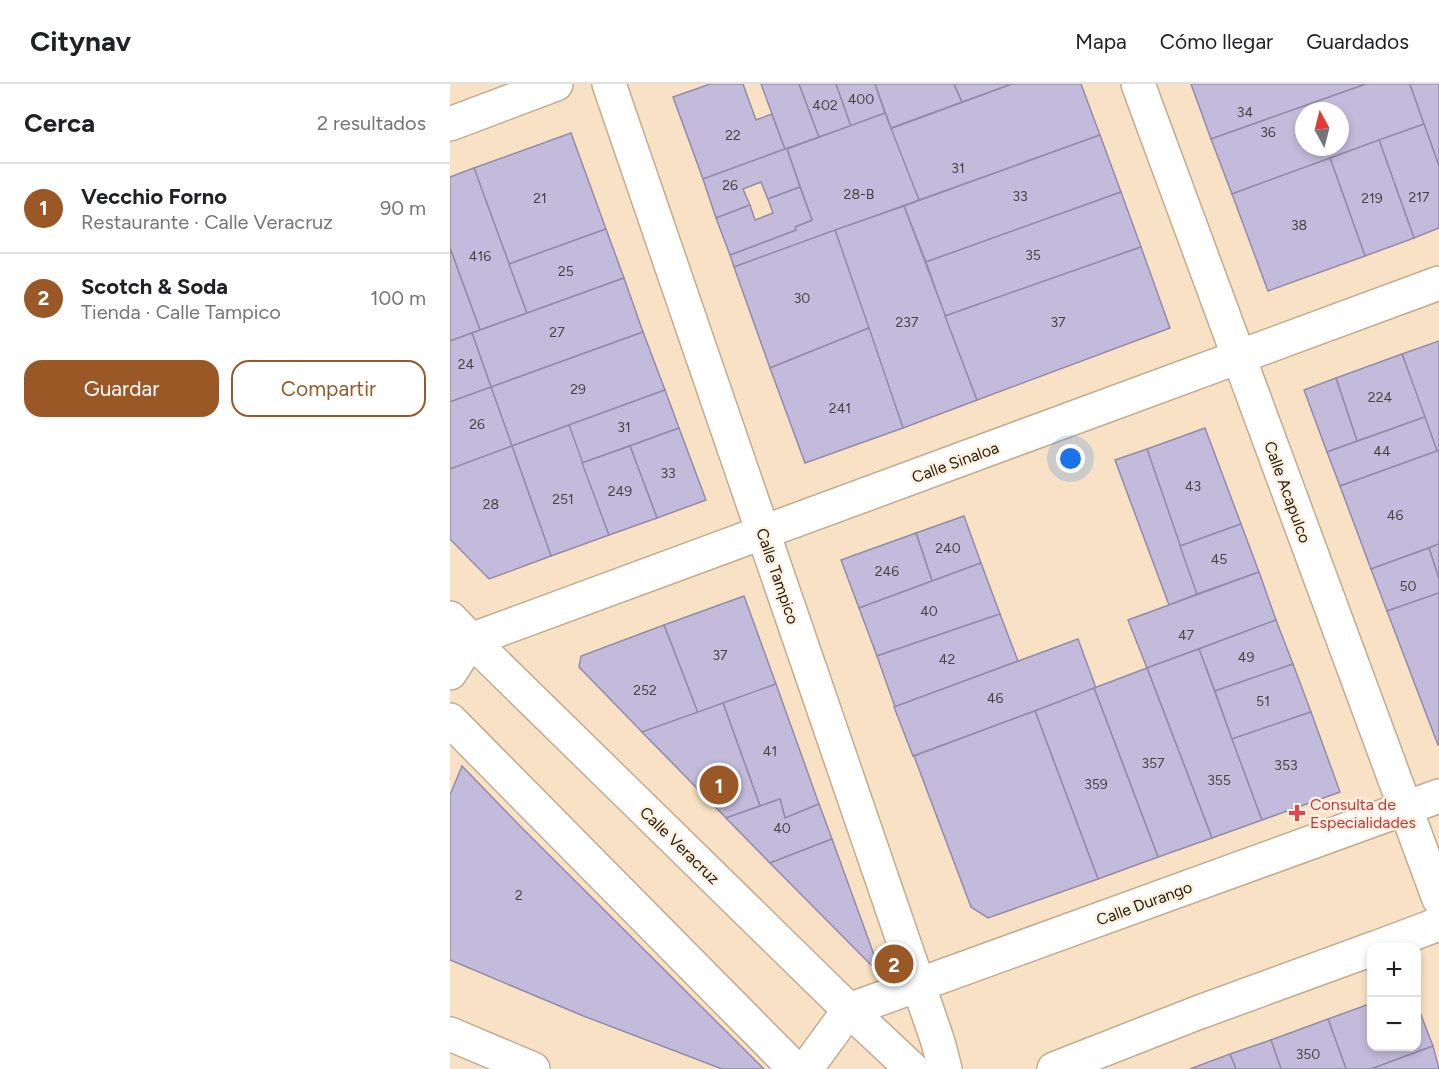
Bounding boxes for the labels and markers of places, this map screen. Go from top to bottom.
pin: 1 [700,762,738,808]
place label: Consulta de Especialidades [1310,795,1416,832]
marker: Consulta de Especialidades [1288,804,1306,822]
pin: 2 [874,942,914,986]

